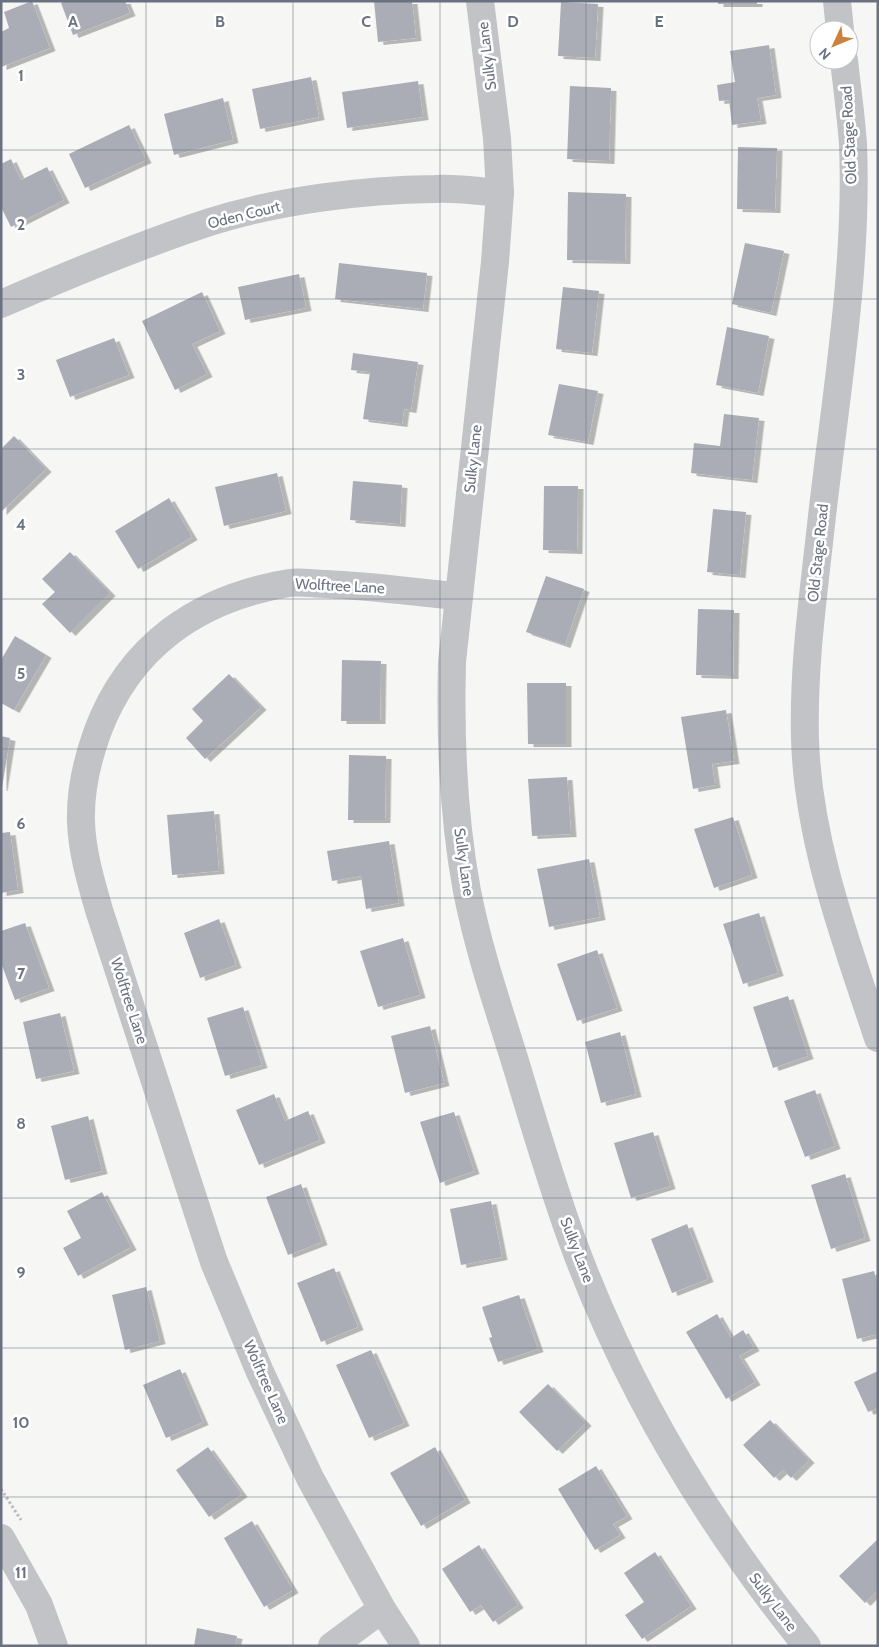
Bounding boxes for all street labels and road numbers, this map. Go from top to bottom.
street label: Sulky Lane [474,21,500,91]
street label: Old Stage Road [837,85,861,185]
street label: Oden Court [206,197,282,233]
street label: Sulky Lane [460,424,486,494]
street label: Old Stage Road [804,503,832,603]
street label: Wolftree Lane [295,575,385,597]
street label: Sulky Lane [450,827,478,897]
street label: Wolftree Lane [107,956,151,1047]
street label: Sulky Lane [556,1215,598,1286]
street label: Wolftree Lane [240,1337,293,1427]
street label: Sulky Lane [745,1569,801,1635]

